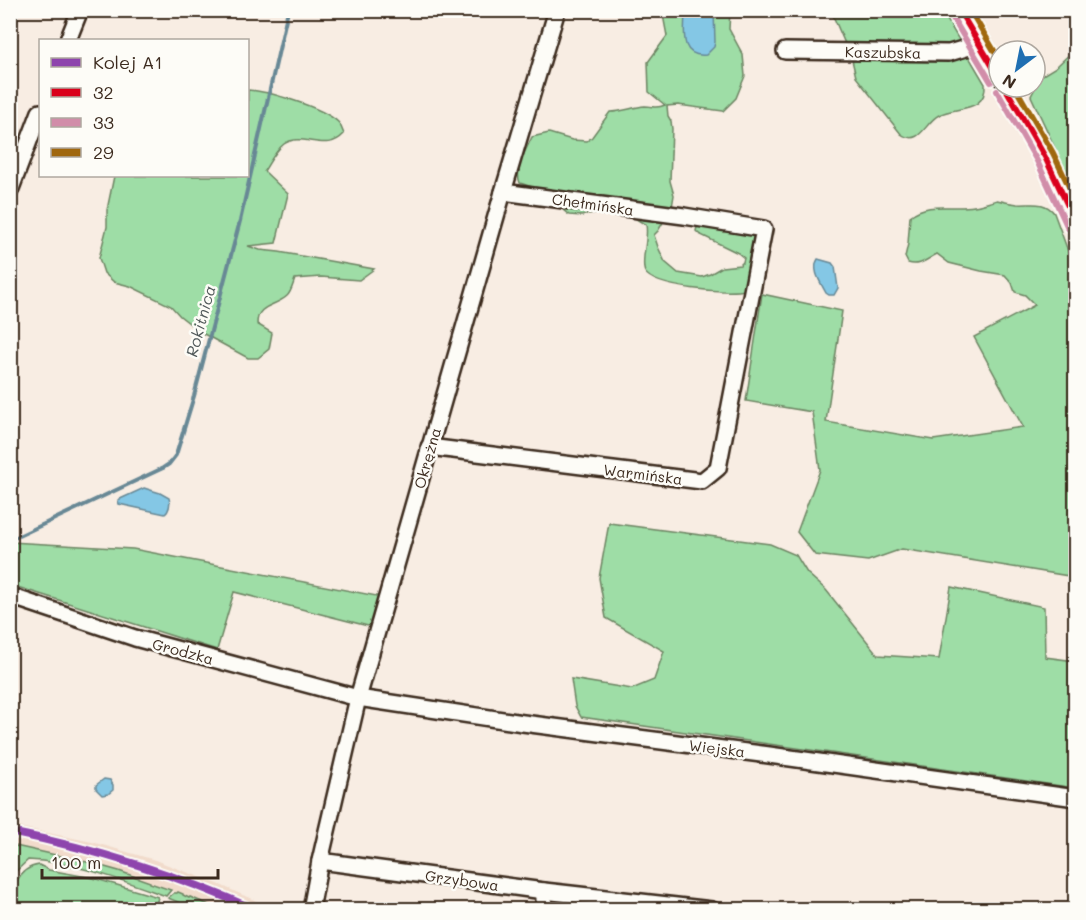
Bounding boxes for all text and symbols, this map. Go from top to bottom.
legend [39,39,249,177]
north arrow [987,39,1047,99]
street label: Kaszubska [845,41,921,63]
text: Kolej A1 [93,50,163,74]
text: N [998,70,1020,94]
text: 32 [93,80,114,104]
text: 33 [93,110,114,134]
text: 29 [93,140,114,164]
street label: Chełmińska [551,188,635,220]
water label: Rokitnica [180,283,220,359]
street label: Okrężna [409,425,445,491]
street label: Warmińska [602,459,684,489]
street label: Grodzka [150,633,216,669]
street label: Wiejska [688,735,746,761]
scale bar [42,842,218,880]
text: 100 m [51,850,101,874]
street label: Grzybowa [424,865,500,895]

